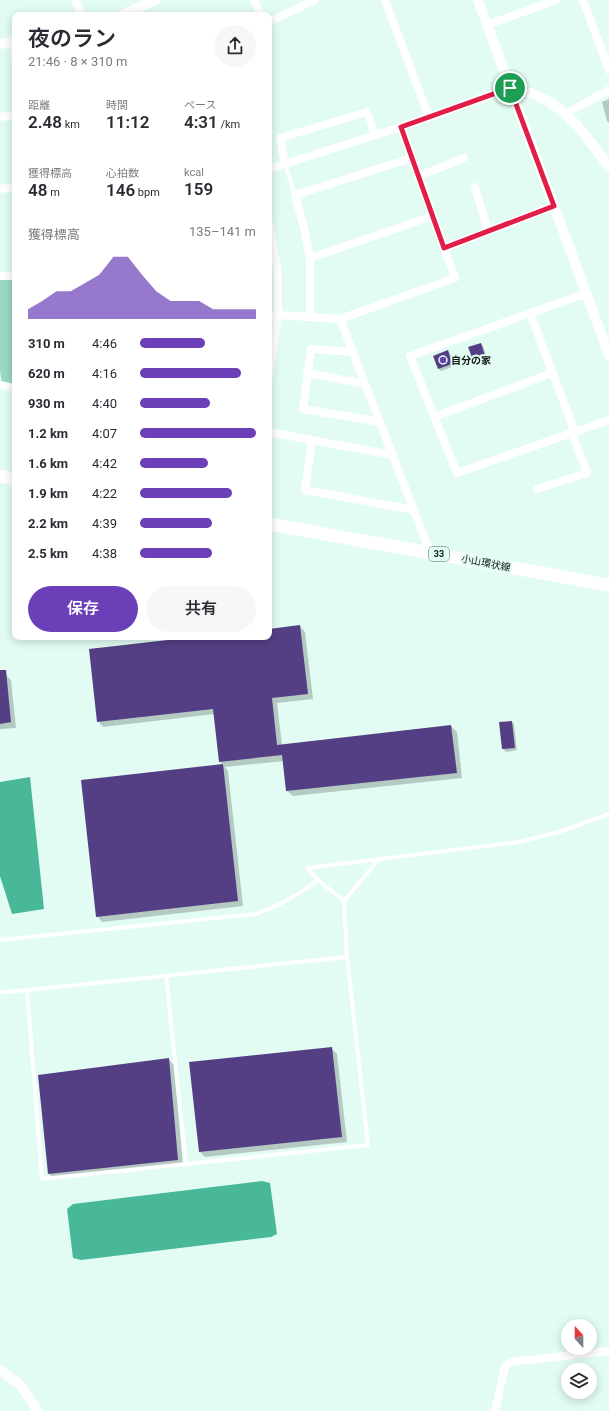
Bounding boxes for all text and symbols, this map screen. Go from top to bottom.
button: share [214,25,256,67]
text: 夜のラン [28,26,116,51]
text: 21:46 · 8 × 310 m [28,54,127,69]
pin [493,71,527,105]
icon: arrive [499,77,521,99]
text: 距離 [28,99,50,112]
text: 時間 [106,99,128,112]
text: ペース [184,99,216,112]
text: 2.48 [28,112,62,132]
text: 11:12 [106,112,149,132]
text: 4:31 [184,112,218,132]
text: km [62,118,80,131]
text: /km [218,118,240,131]
text: kcal [184,166,204,179]
text: 獲得標高 [28,167,72,180]
text: 心拍数 [106,167,139,180]
text: 159 [184,179,213,199]
text: 48 [28,180,47,200]
text: 146 [106,180,135,200]
text: m [47,186,60,199]
text: bpm [135,186,160,199]
text: 135–141 m [189,224,256,239]
text: 獲得標高 [28,227,80,242]
text: 310 m [28,336,65,351]
text: 4:46 [92,336,117,351]
marker: 自分の家 [438,355,448,365]
place label: 自分の家 [451,355,491,366]
text: 620 m [28,366,65,381]
text: 4:16 [92,366,117,381]
text: 930 m [28,396,65,411]
text: 4:40 [92,396,117,411]
text: 1.2 km [28,426,68,441]
text: 4:07 [92,426,117,441]
text: 1.6 km [28,456,68,471]
text: 4:42 [92,456,117,471]
text: 1.9 km [28,486,68,501]
text: 4:22 [92,486,117,501]
text: 2.2 km [28,516,68,531]
text: 4:39 [92,516,117,531]
text: 2.5 km [28,546,68,561]
text: 4:38 [92,546,117,561]
road number: 33 [429,547,449,561]
street label: 小山環状線 [460,553,512,573]
button: 保存 [28,586,138,632]
button: 共有 [146,586,256,632]
north arrow [561,1319,597,1355]
map controls [561,1319,597,1399]
button: layers [561,1363,597,1399]

